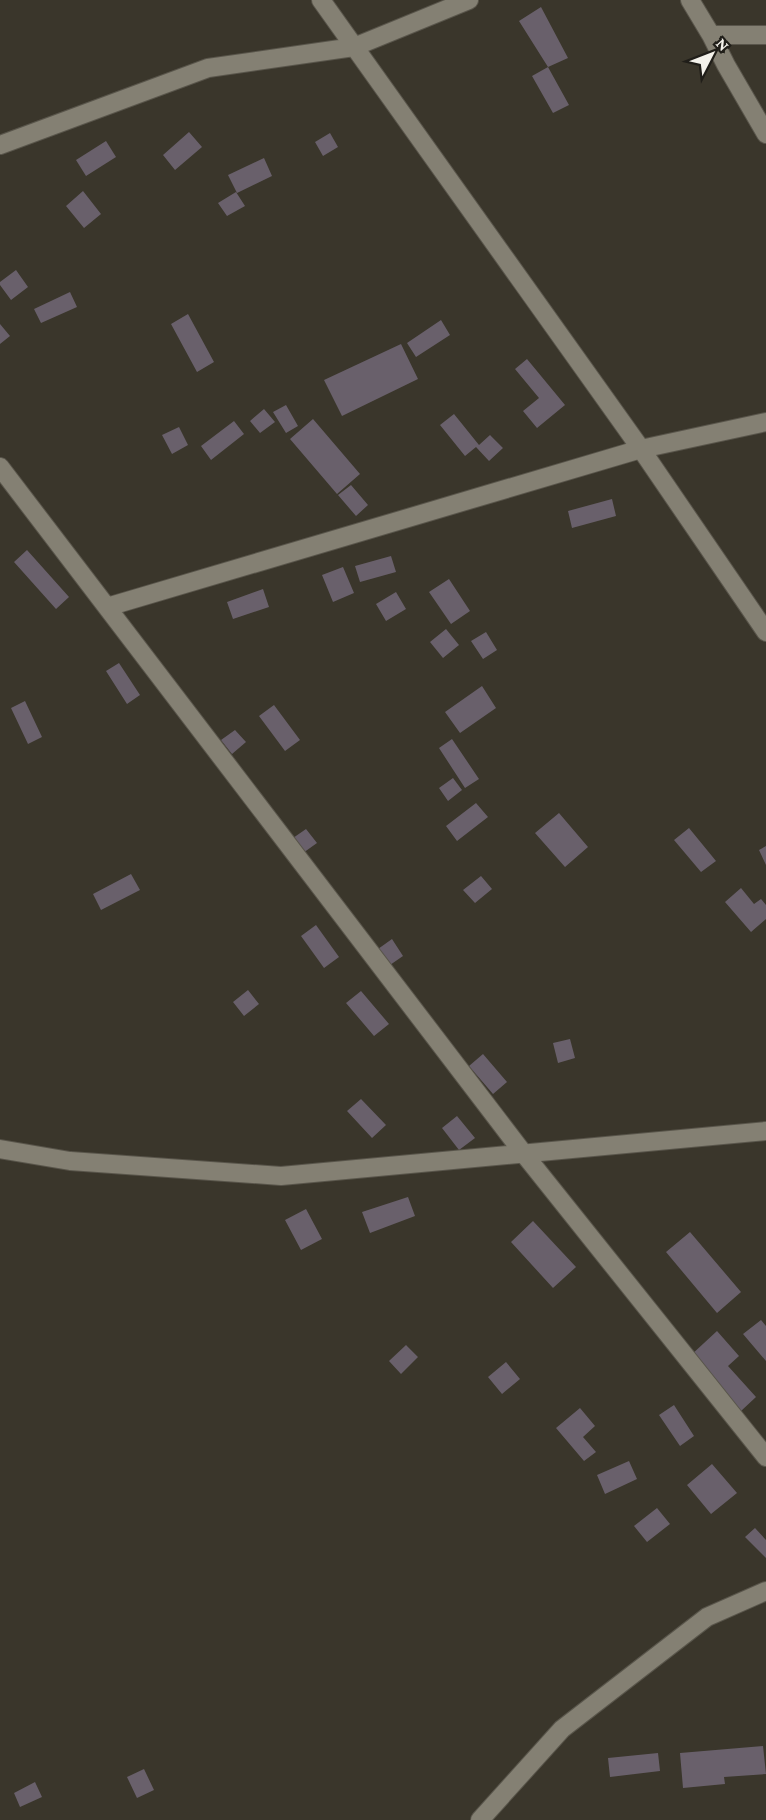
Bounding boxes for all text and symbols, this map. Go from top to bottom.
north arrow [682,24,742,84]
text: N [713,35,733,54]

